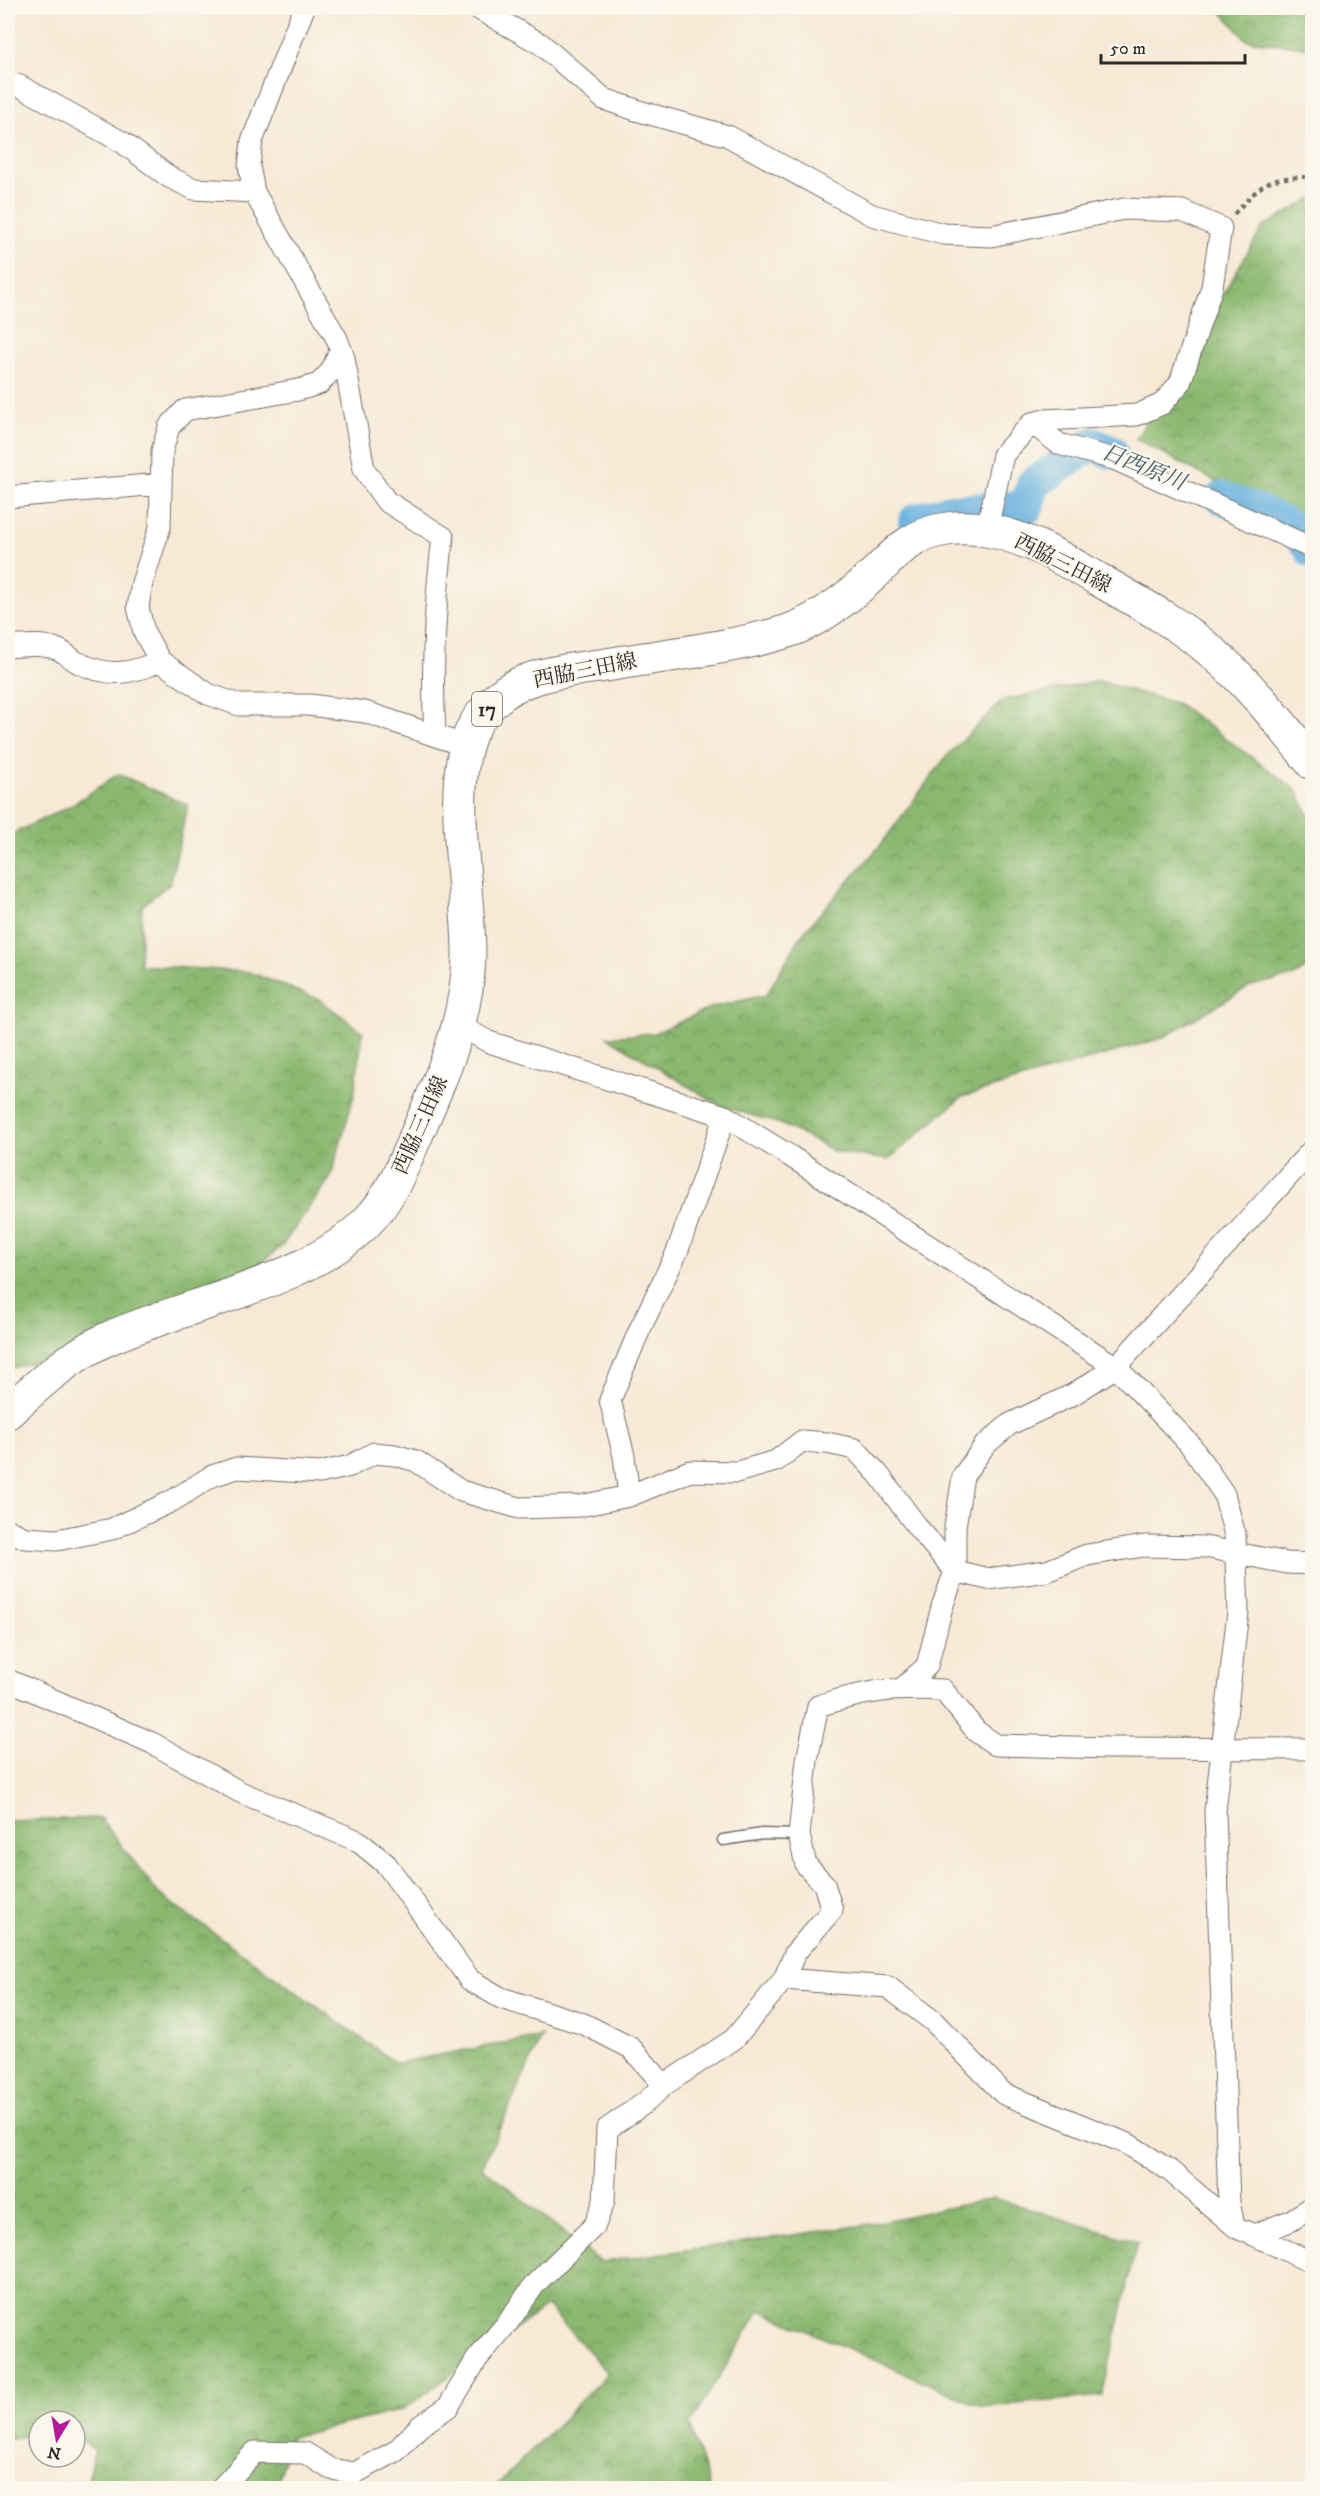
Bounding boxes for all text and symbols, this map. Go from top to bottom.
scale bar [1101,27,1245,65]
text: 50 m [1110,38,1146,60]
water label: 日西原川 [1098,438,1191,497]
street label: 西脇三田線 [1010,528,1115,599]
street label: 西脇三田線 [531,648,639,694]
road number: 17 [472,692,502,726]
street label: 西脇三田線 [388,1072,454,1179]
north arrow [27,2409,87,2469]
text: N [46,2442,63,2464]

